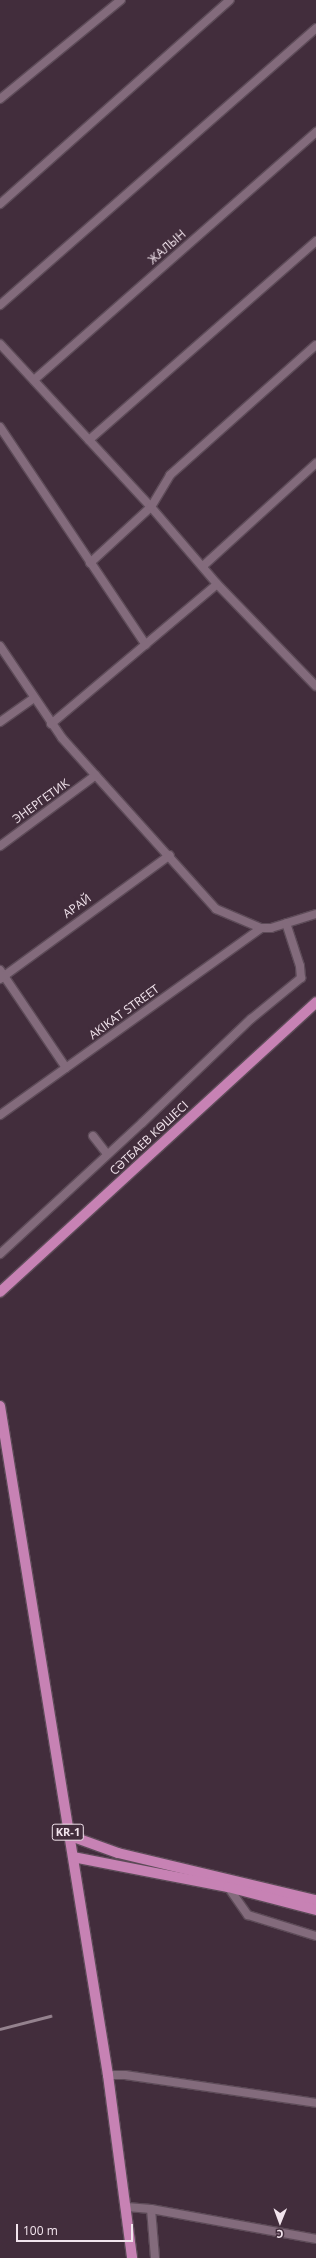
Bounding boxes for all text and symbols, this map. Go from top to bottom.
street label: ЖАЛЫН [145,227,189,267]
street label: ЭНЕРГЕТИК [10,776,72,826]
street label: АРАЙ [60,891,94,921]
street label: AKIKAT STREET [86,982,162,1042]
street label: СӘТБАЕВ КӨШЕСІ [107,1098,191,1178]
road number: KR-1 [51,1823,85,1841]
north arrow [260,2202,300,2242]
scale bar [18,2216,135,2242]
text: 100 m [23,2222,58,2239]
text: С [276,2227,283,2242]

